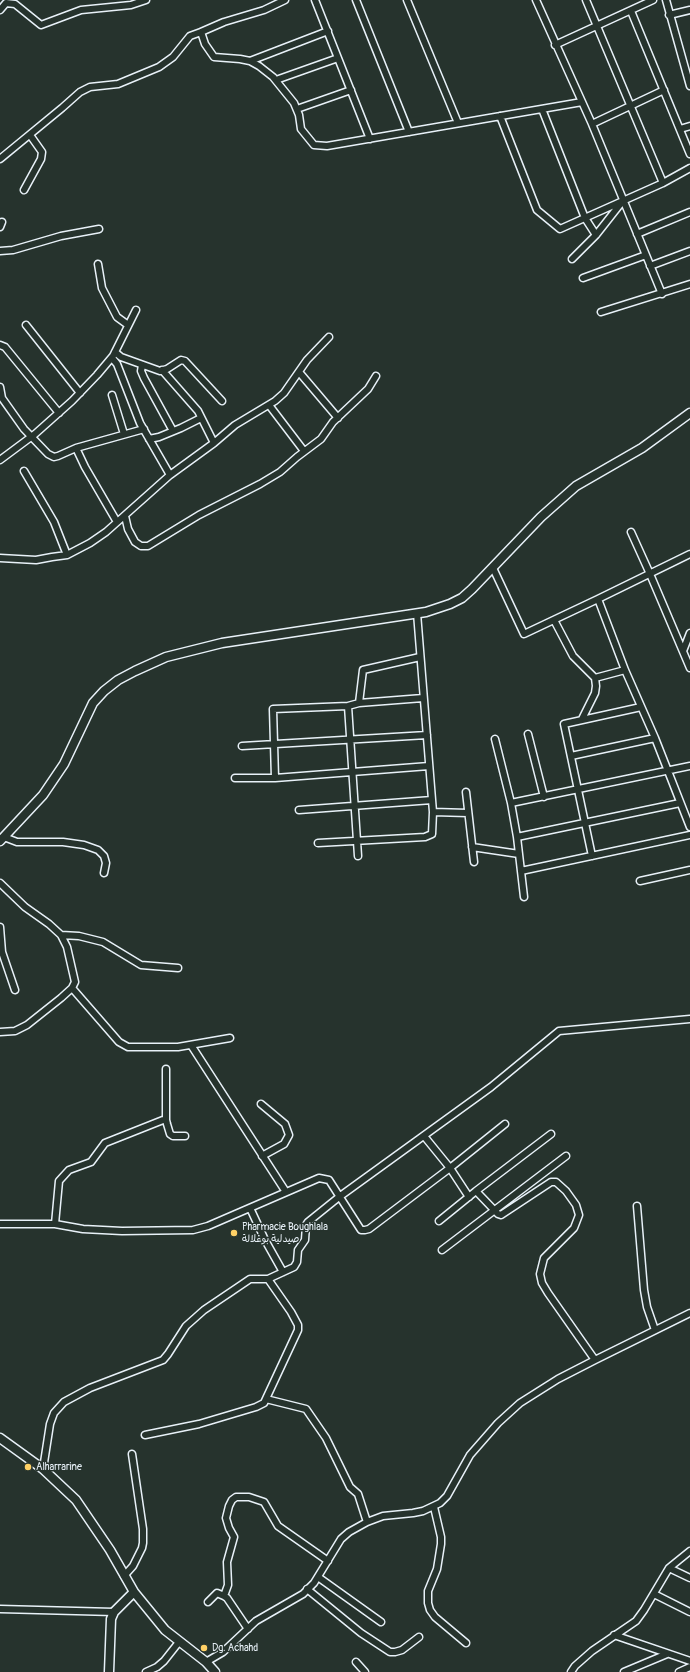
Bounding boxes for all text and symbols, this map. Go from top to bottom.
place label: Pharmacie Boughlala صيدلية بوغلالة [242,1221,328,1244]
marker: Pharmacie Boughlala صيدلية بوغلالة [229,1228,239,1238]
place label: Alharrarine [36,1461,82,1473]
marker: Alharrarine [23,1462,33,1472]
place label: Dg. Achahd [212,1642,258,1654]
marker: Dg. Achahd [199,1643,209,1653]

